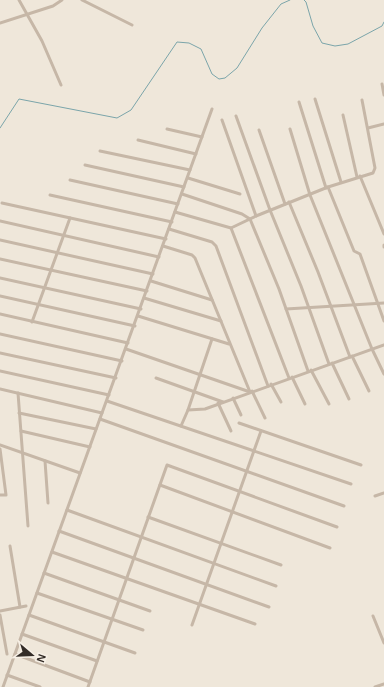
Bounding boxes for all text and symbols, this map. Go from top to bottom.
north arrow [12,635,52,675]
text: N [34,653,48,664]

